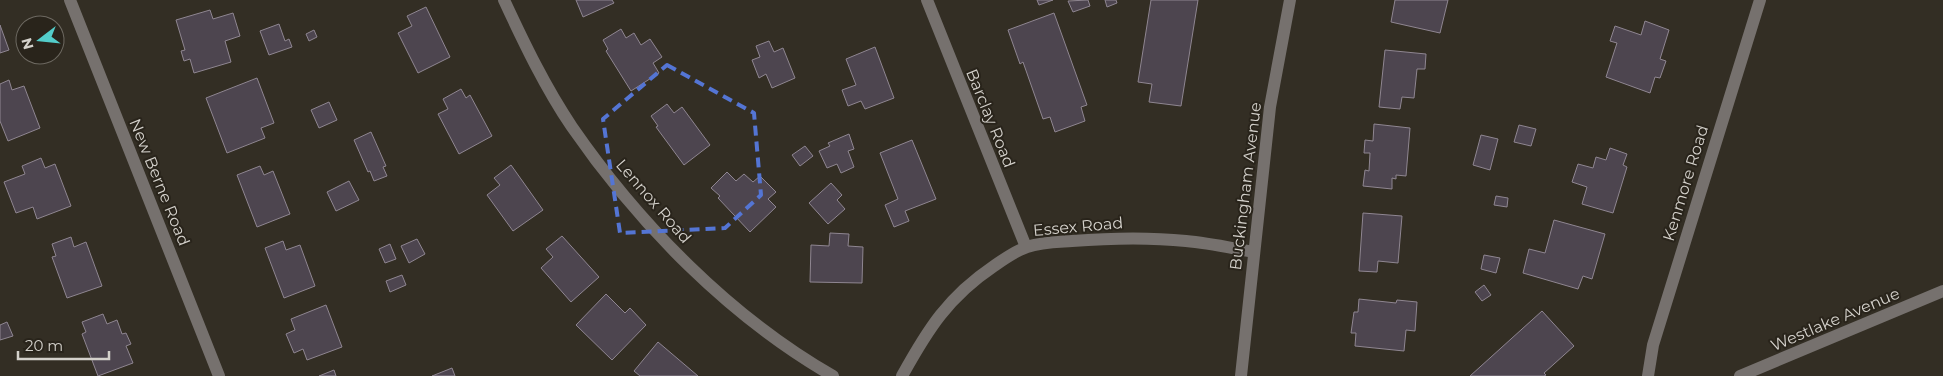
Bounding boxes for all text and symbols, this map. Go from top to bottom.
north arrow [15,15,65,65]
text: N [17,36,38,52]
street label: Barclay Road [962,66,1019,170]
street label: Buckingham Avenue [1226,101,1265,271]
street label: New Berne Road [125,116,194,248]
street label: Kenmore Road [1659,123,1712,243]
street label: Lennox Road [612,155,695,247]
street label: Essex Road [1032,213,1124,240]
street label: Westlake Avenue [1768,284,1902,355]
scale bar [18,328,109,360]
text: 20 m [25,336,63,355]

